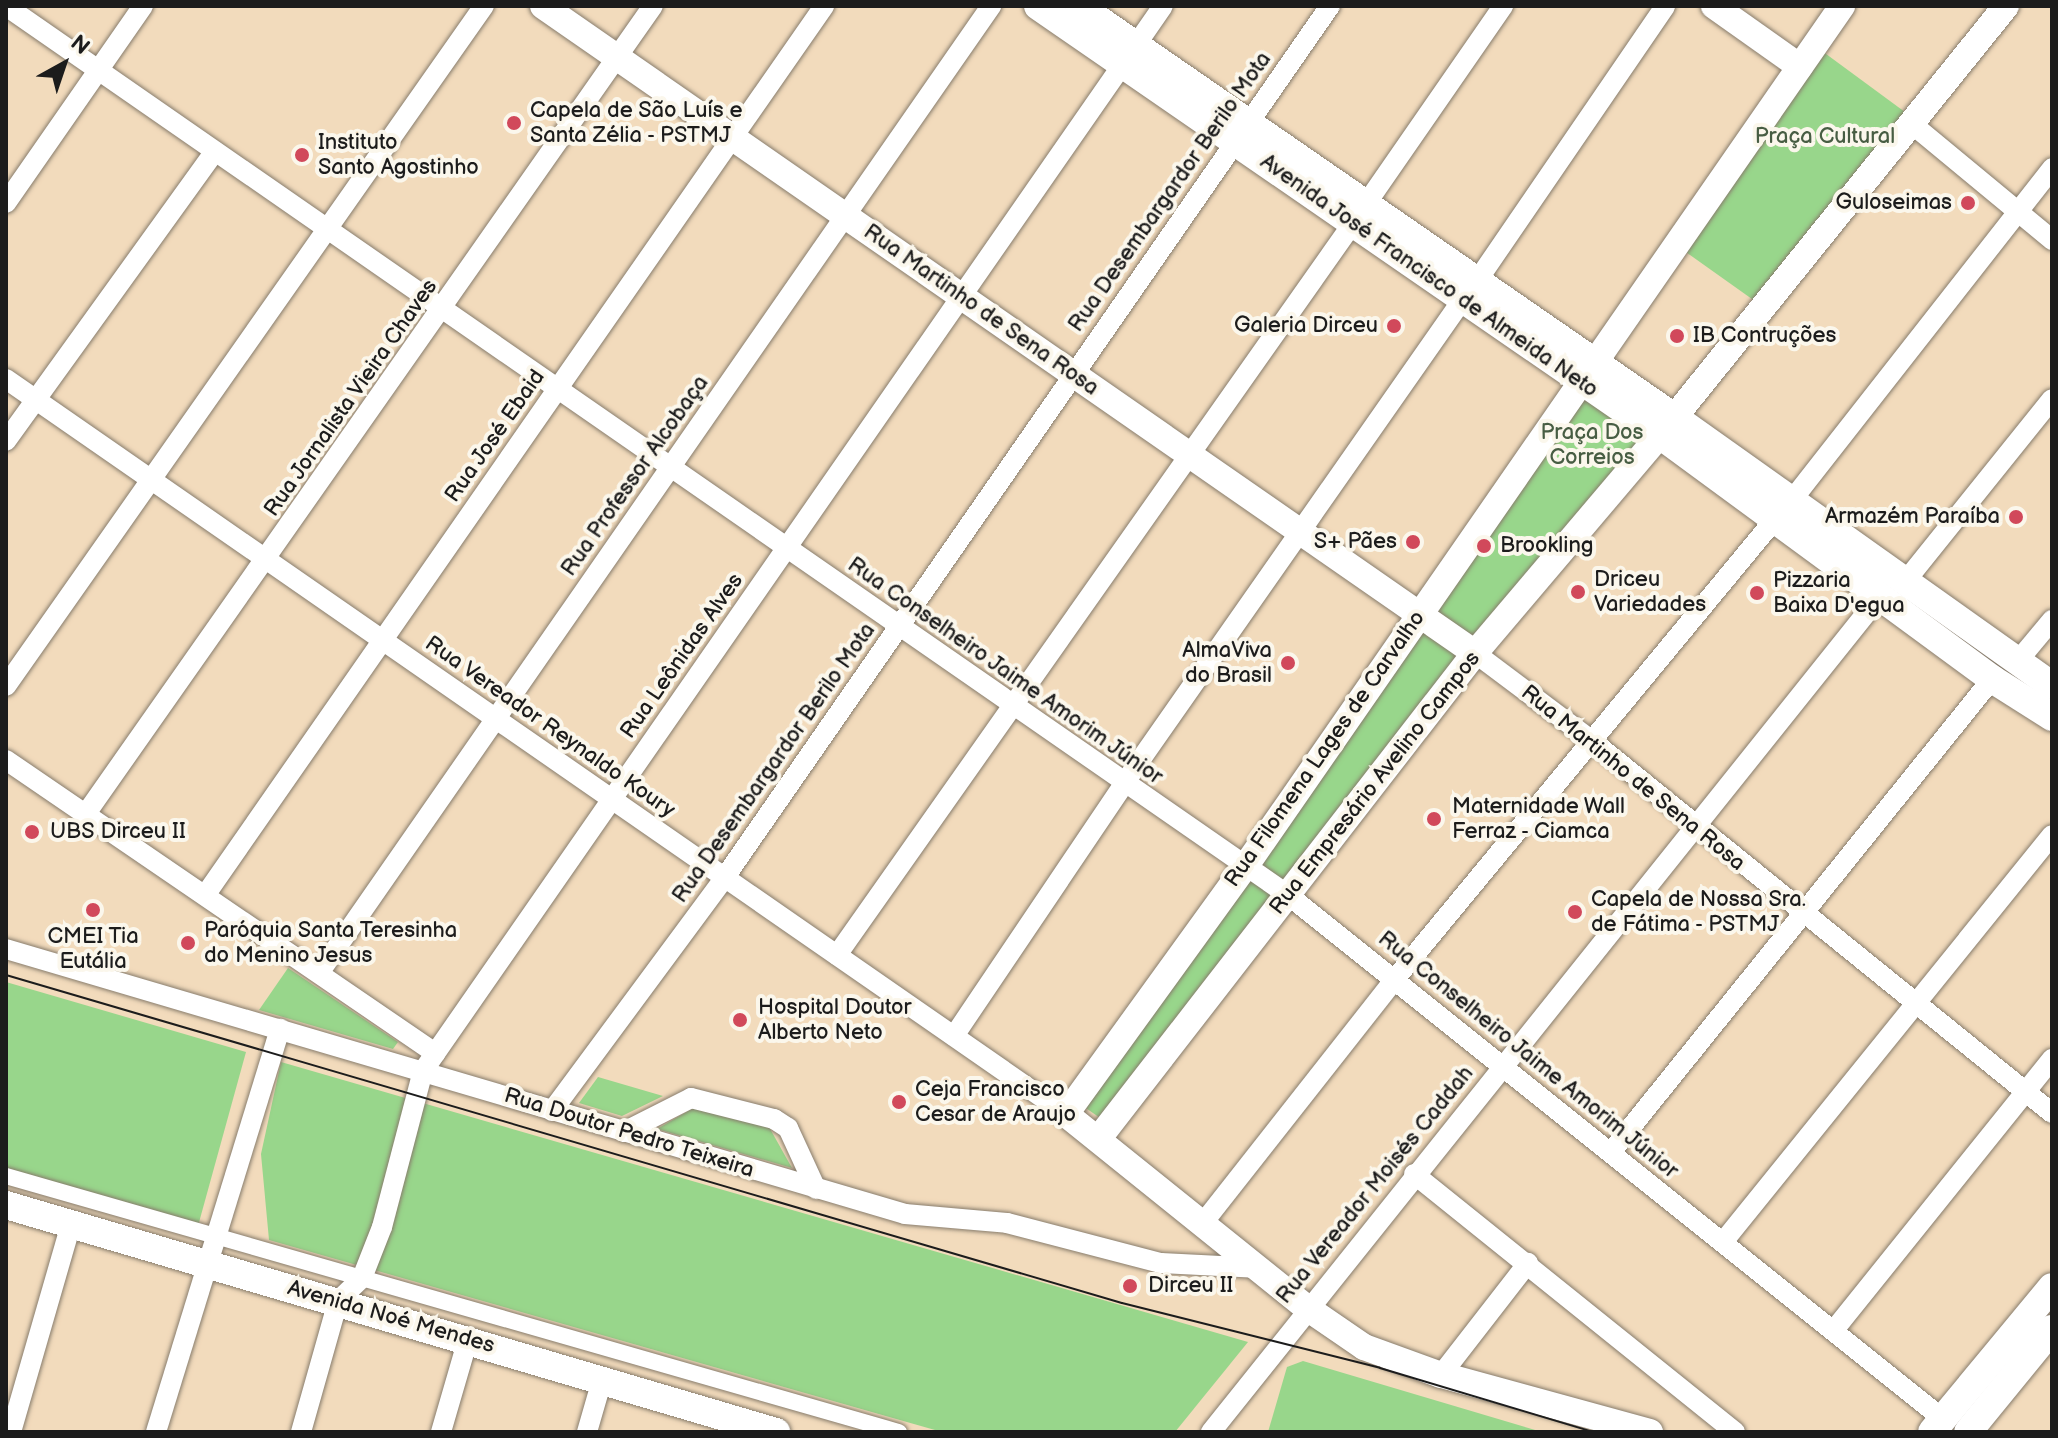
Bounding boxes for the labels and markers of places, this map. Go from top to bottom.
place label: Capela de São Luís e Santa Zélia - PSTMJ [530,97,743,148]
marker: Capela de São Luís e Santa Zélia - PSTMJ [505,114,523,132]
place label: Instituto Santo Agostinho [318,129,479,180]
marker: Instituto Santo Agostinho [293,146,311,164]
place label: Guloseimas [1835,190,1952,216]
marker: Guloseimas [1959,194,1977,212]
place label: Galeria Dirceu [1234,313,1378,339]
marker: Galeria Dirceu [1385,317,1403,335]
place label: IB Contruções [1693,323,1836,349]
marker: IB Contruções [1668,327,1686,345]
place label: Armazém Paraíba [1825,504,2000,530]
marker: Armazém Paraíba [2007,508,2025,526]
place label: S+ Pães [1314,529,1397,555]
marker: S+ Pães [1404,533,1422,551]
place label: Brookling [1500,533,1593,559]
marker: Brookling [1475,537,1493,555]
place label: Driceu Variedades [1594,566,1706,618]
place label: Pizzaria Baixa D'egua [1773,567,1905,618]
marker: Driceu Variedades [1569,583,1587,601]
marker: Pizzaria Baixa D'egua [1748,584,1766,602]
place label: AlmaViva do Brasil [1182,637,1272,688]
marker: AlmaViva do Brasil [1279,654,1297,672]
place label: Maternidade Wall Ferraz - Ciamca [1452,793,1626,844]
marker: Maternidade Wall Ferraz - Ciamca [1423,808,1445,830]
place label: UBS Dirceu II [50,819,186,845]
marker: UBS Dirceu II [21,821,43,843]
place label: Capela de Nossa Sra. de Fátima - PSTMJ [1591,886,1806,938]
marker: CMEI Tia Eutália [84,901,102,919]
marker: Capela de Nossa Sra. de Fátima - PSTMJ [1566,903,1584,921]
place label: Paróquia Santa Teresinha do Menino Jesus [204,917,458,968]
place label: CMEI Tia Eutália [47,923,139,974]
marker: Paróquia Santa Teresinha do Menino Jesus [179,934,197,952]
place label: Hospital Doutor Alberto Neto [758,994,912,1046]
marker: Hospital Doutor Alberto Neto [729,1009,751,1031]
place label: Ceja Francisco Cesar de Araujo [915,1076,1076,1128]
marker: Ceja Francisco Cesar de Araujo [890,1093,908,1111]
place label: Dirceu II [1148,1273,1233,1299]
marker: Dirceu II [1119,1275,1141,1297]

